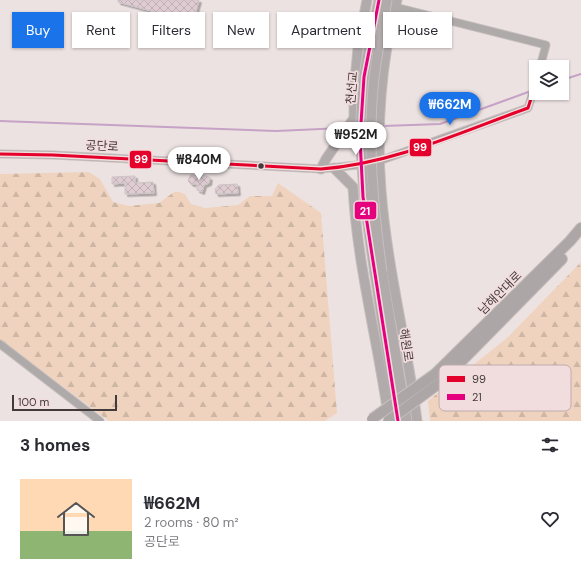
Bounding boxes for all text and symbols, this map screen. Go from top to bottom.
chip: Buy [12,12,64,48]
chip: Rent [72,12,130,48]
chip: Filters [138,12,205,48]
chip: New [213,12,269,48]
chip: Apartment [277,12,375,48]
chip: House [383,12,452,48]
map controls [529,60,569,100]
button: layers [529,60,569,100]
street label: 천선교 [343,71,361,105]
pin: ₩662M [422,92,478,126]
text: ₩662M [428,96,472,113]
pin: ₩952M [328,122,384,156]
text: ₩952M [335,126,377,143]
street label: 공단로 [85,137,119,155]
line badge: 99 [409,138,432,157]
text: 99 [413,140,427,154]
pin: ₩840M [171,147,227,181]
line badge: 99 [129,150,152,169]
text: ₩840M [176,151,222,168]
text: 99 [134,152,148,166]
unlabelled marker [256,161,266,171]
line badge: 21 [354,201,377,220]
text: 21 [360,204,370,218]
street label: 남해안대로 [475,268,525,318]
street label: 해원로 [396,327,416,363]
legend [439,365,571,411]
text: 99 [472,372,486,386]
text: 21 [472,390,482,404]
scale bar [12,393,117,412]
text: 100 m [18,395,49,409]
text: 3 homes [20,434,90,456]
icon: filters [539,434,561,456]
text: ₩662M [144,492,200,514]
icon: home [52,495,100,543]
icon: heart [539,508,561,530]
text: 2 rooms · 80 m² [144,514,239,531]
text: 공단로 [144,533,180,550]

